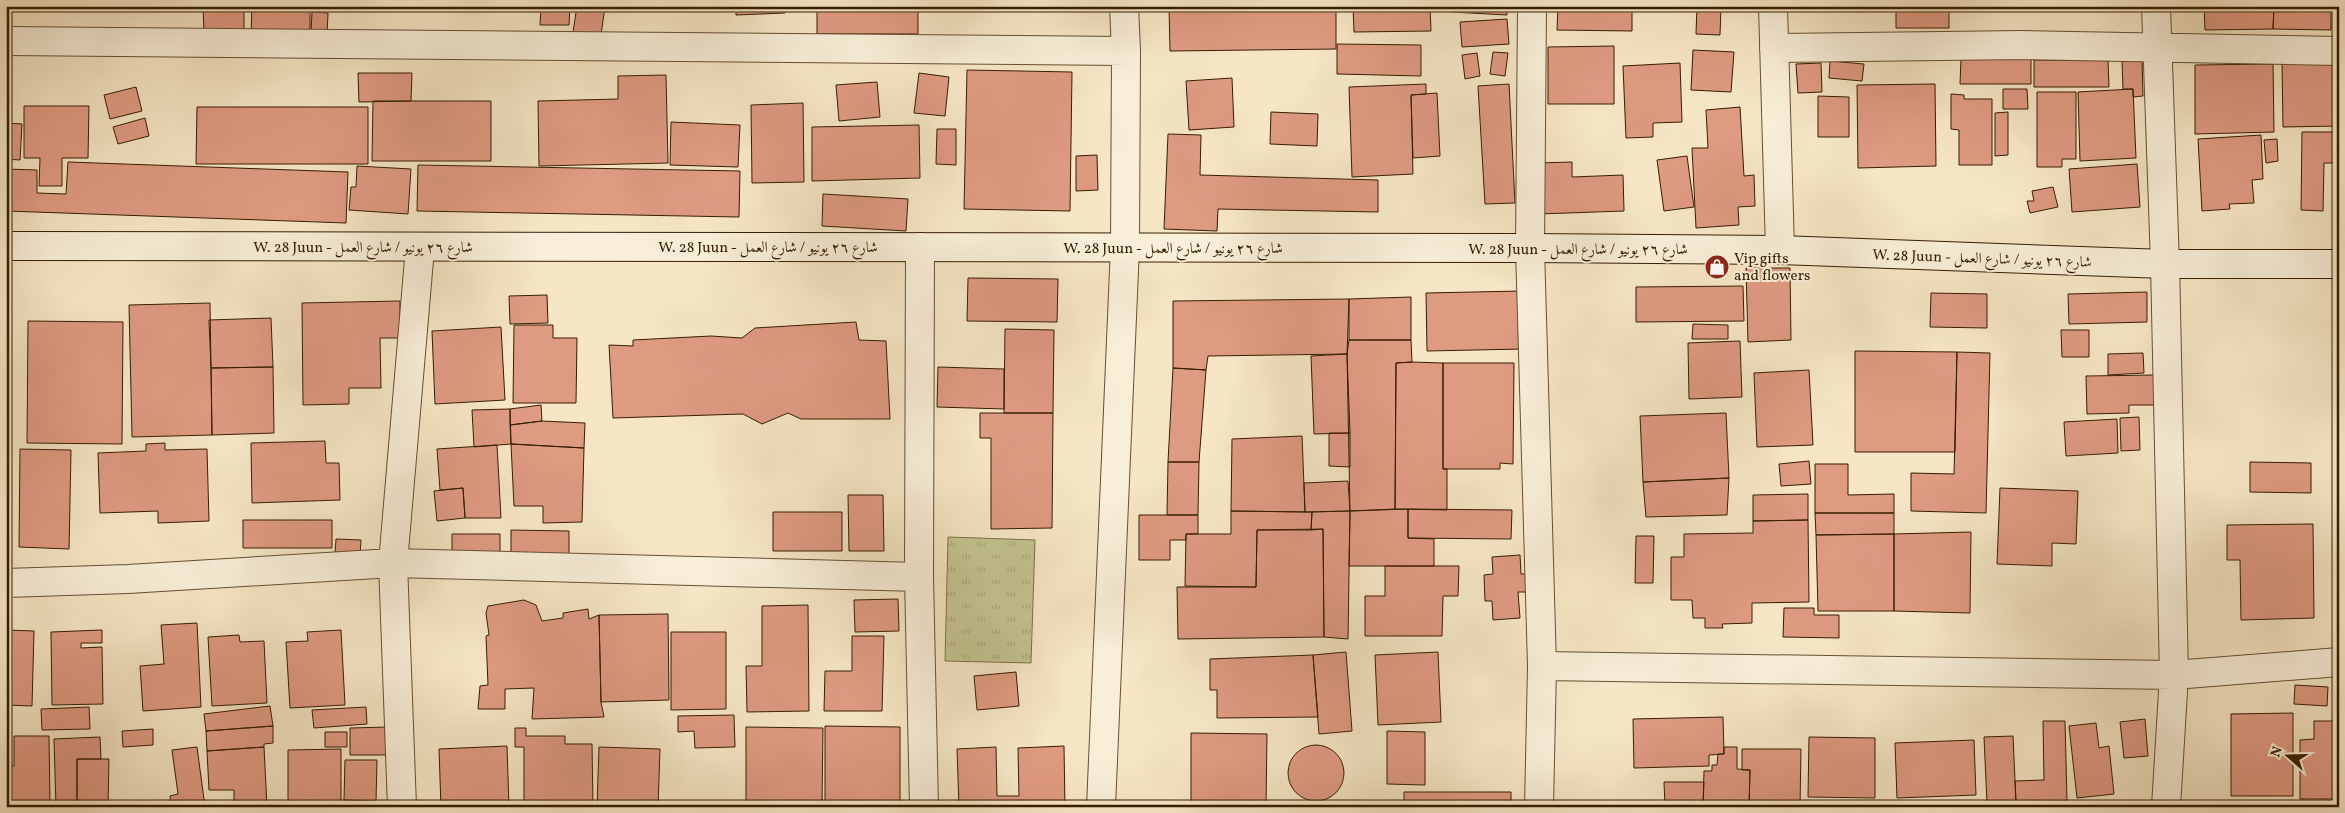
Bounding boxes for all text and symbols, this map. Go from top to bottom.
street label: W. 28 Juun - شارع ٢٦ يونيو / شارع العمل [253,238,473,260]
street label: W. 28 Juun - شارع ٢٦ يونيو / شارع العمل [658,238,878,260]
street label: W. 28 Juun - شارع ٢٦ يونيو / شارع العمل [1063,239,1283,261]
street label: W. 28 Juun - شارع ٢٦ يونيو / شارع العمل [1468,240,1688,262]
street label: W. 28 Juun - شارع ٢٦ يونيو / شارع العمل [1872,245,2092,275]
place label: Vip gifts and flowers [1734,249,1810,287]
shop icon: Vip gifts and flowers [1704,254,1730,280]
north arrow [2262,730,2312,780]
text: N [2267,744,2288,760]

